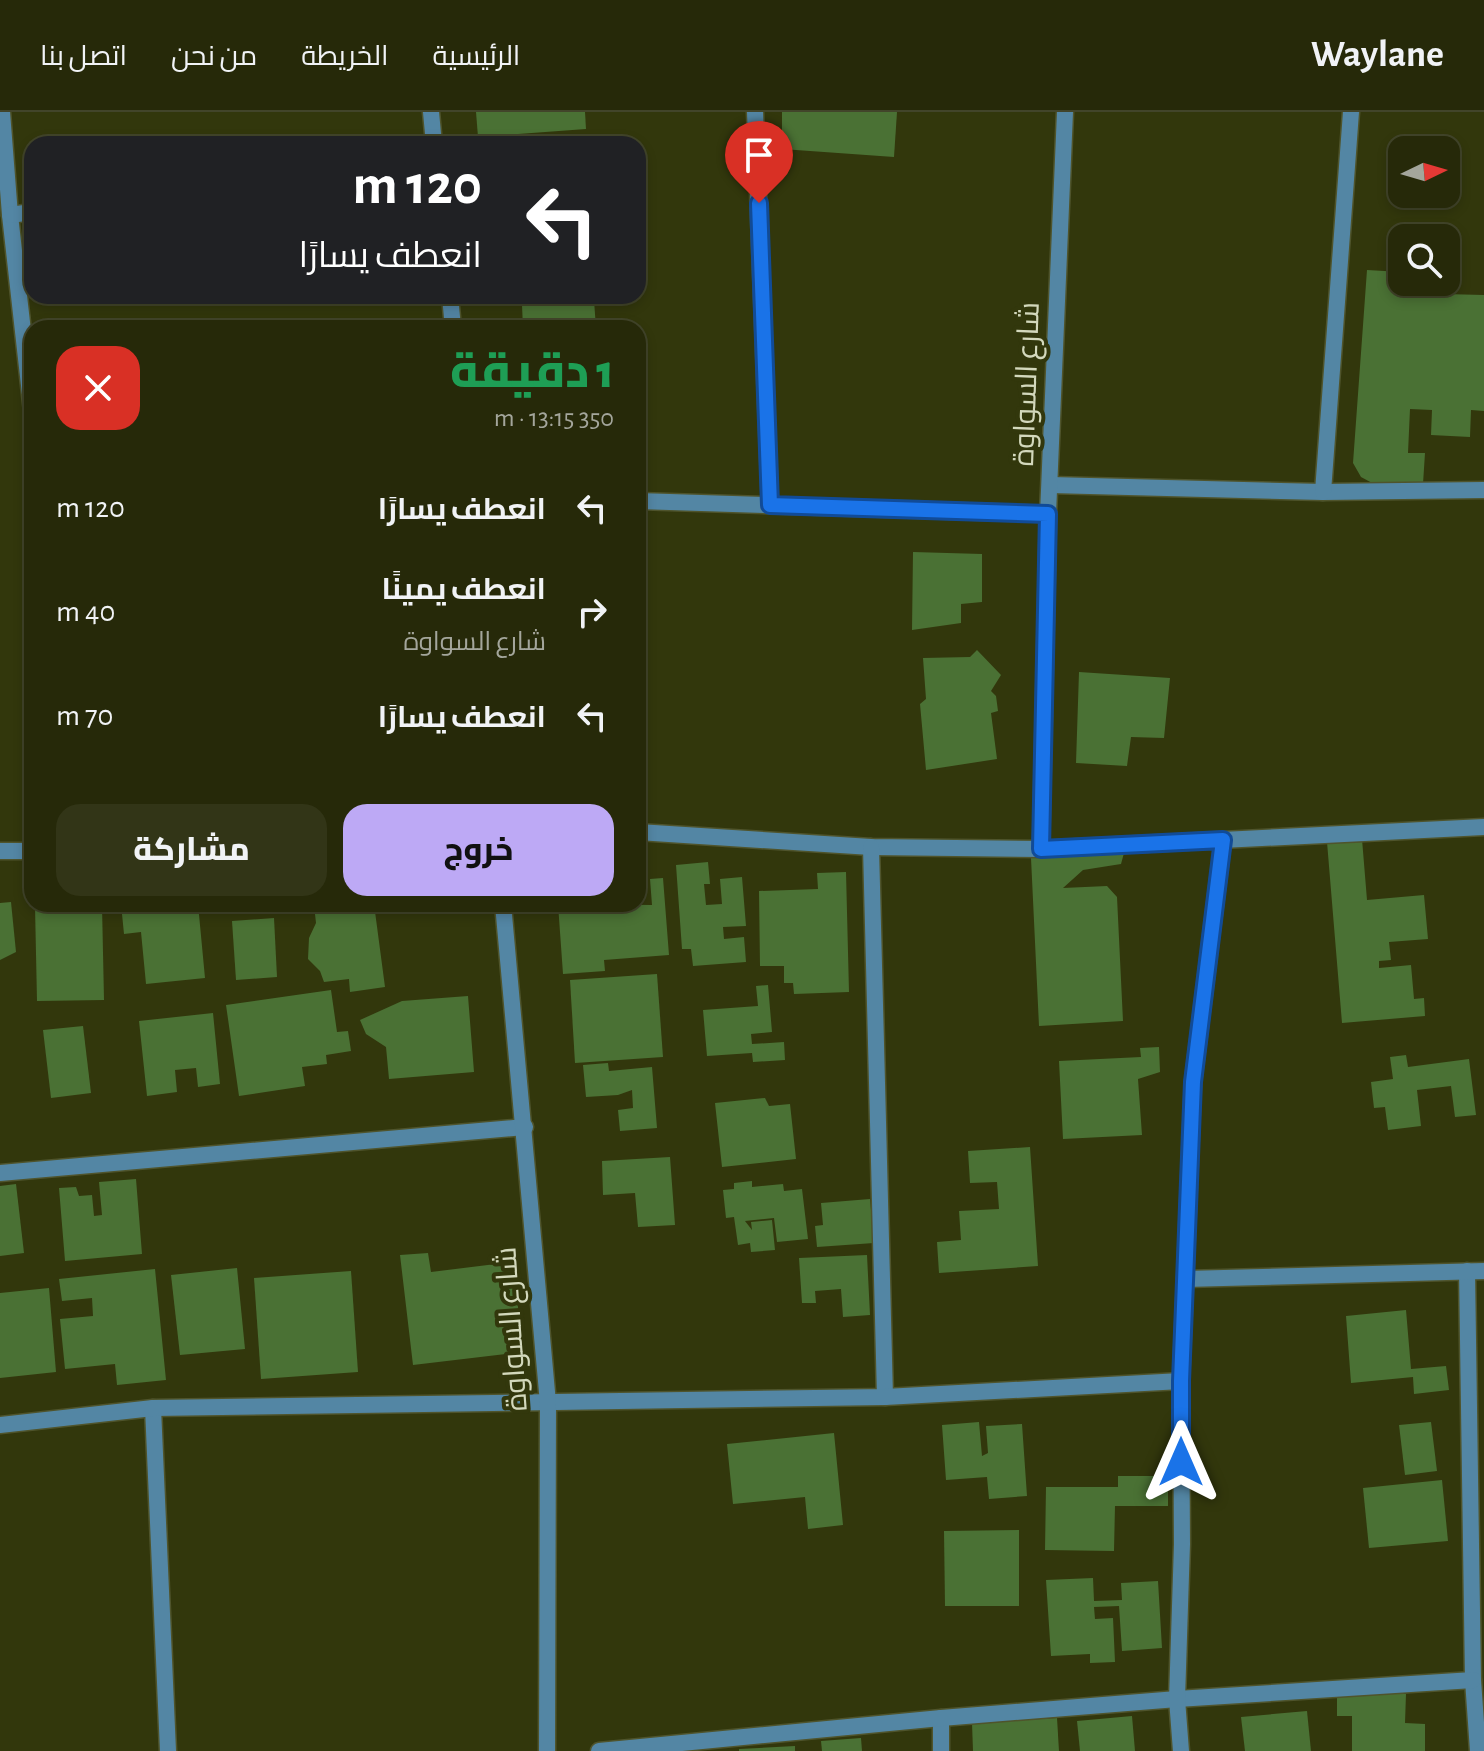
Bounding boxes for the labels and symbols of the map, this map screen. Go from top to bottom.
pin [725,121,793,203]
north arrow [1388,136,1460,208]
street label: شارع السواوة [1009,301,1049,467]
street label: شارع السواوة [491,1246,537,1412]
position arrow [1139,1420,1223,1504]

